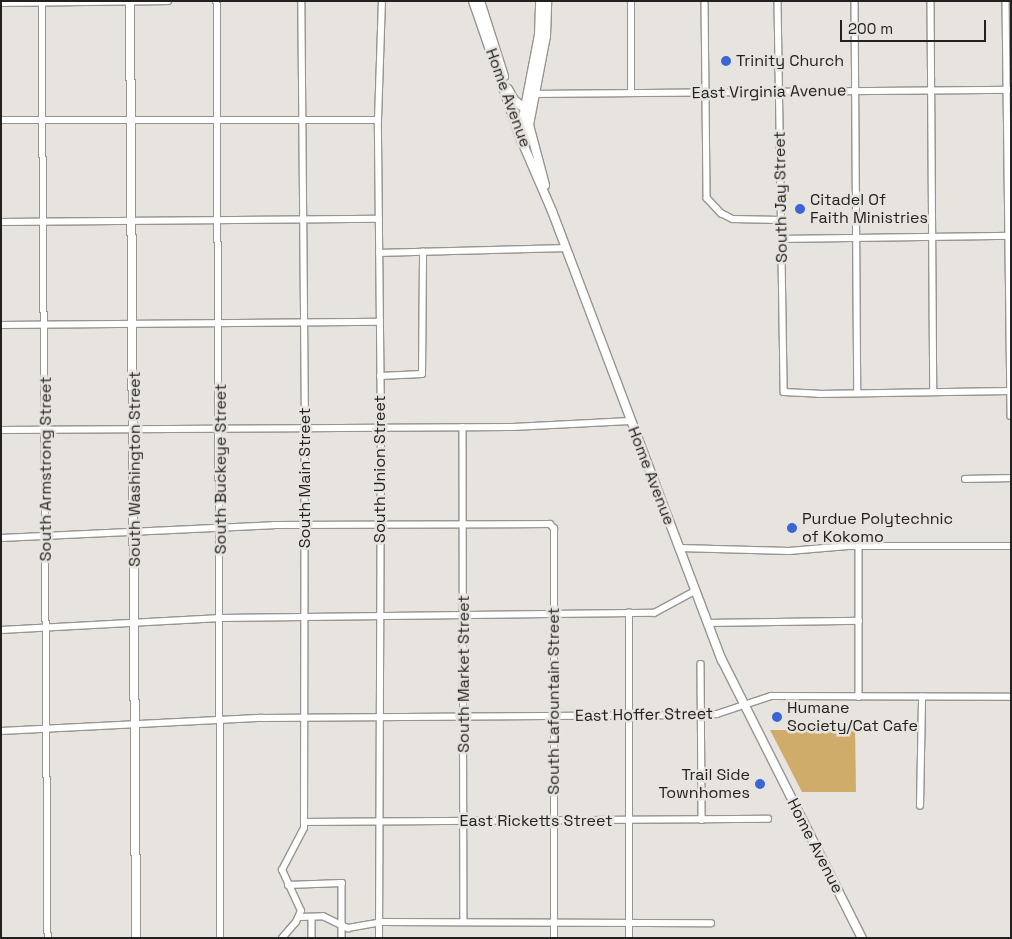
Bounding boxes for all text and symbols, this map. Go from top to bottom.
scale bar [842,10,988,42]
text: 200 m [848,19,893,38]
street label: Home Avenue [481,46,535,150]
place label: Trinity Church [736,51,844,71]
marker: Trinity Church [720,55,732,67]
street label: East Virginia Avenue [691,81,847,103]
street label: South Jay Street [770,131,792,263]
place label: Citadel Of Faith Ministries [810,190,928,228]
marker: Citadel Of Faith Ministries [794,203,806,215]
street label: South Washington Street [125,371,145,567]
street label: South Armstrong Street [36,377,56,561]
street label: South Buckeye Street [211,384,231,554]
street label: South Union Street [370,395,390,543]
street label: South Main Street [295,408,315,548]
street label: Home Avenue [623,424,679,528]
place label: Purdue Polytechnic of Kokomo [802,509,953,547]
marker: Purdue Polytechnic of Kokomo [786,522,798,534]
street label: South Market Street [454,595,474,753]
street label: South Lafountain Street [544,607,564,795]
place label: Humane Society/Cat Cafe [787,698,918,736]
street label: East Hoffer Street [575,704,713,726]
marker: Humane Society/Cat Cafe [771,711,783,723]
place label: Trail Side Townhomes [658,765,750,803]
marker: Trail Side Townhomes [754,778,766,790]
street label: Home Avenue [783,795,847,897]
street label: East Ricketts Street [459,811,613,831]

